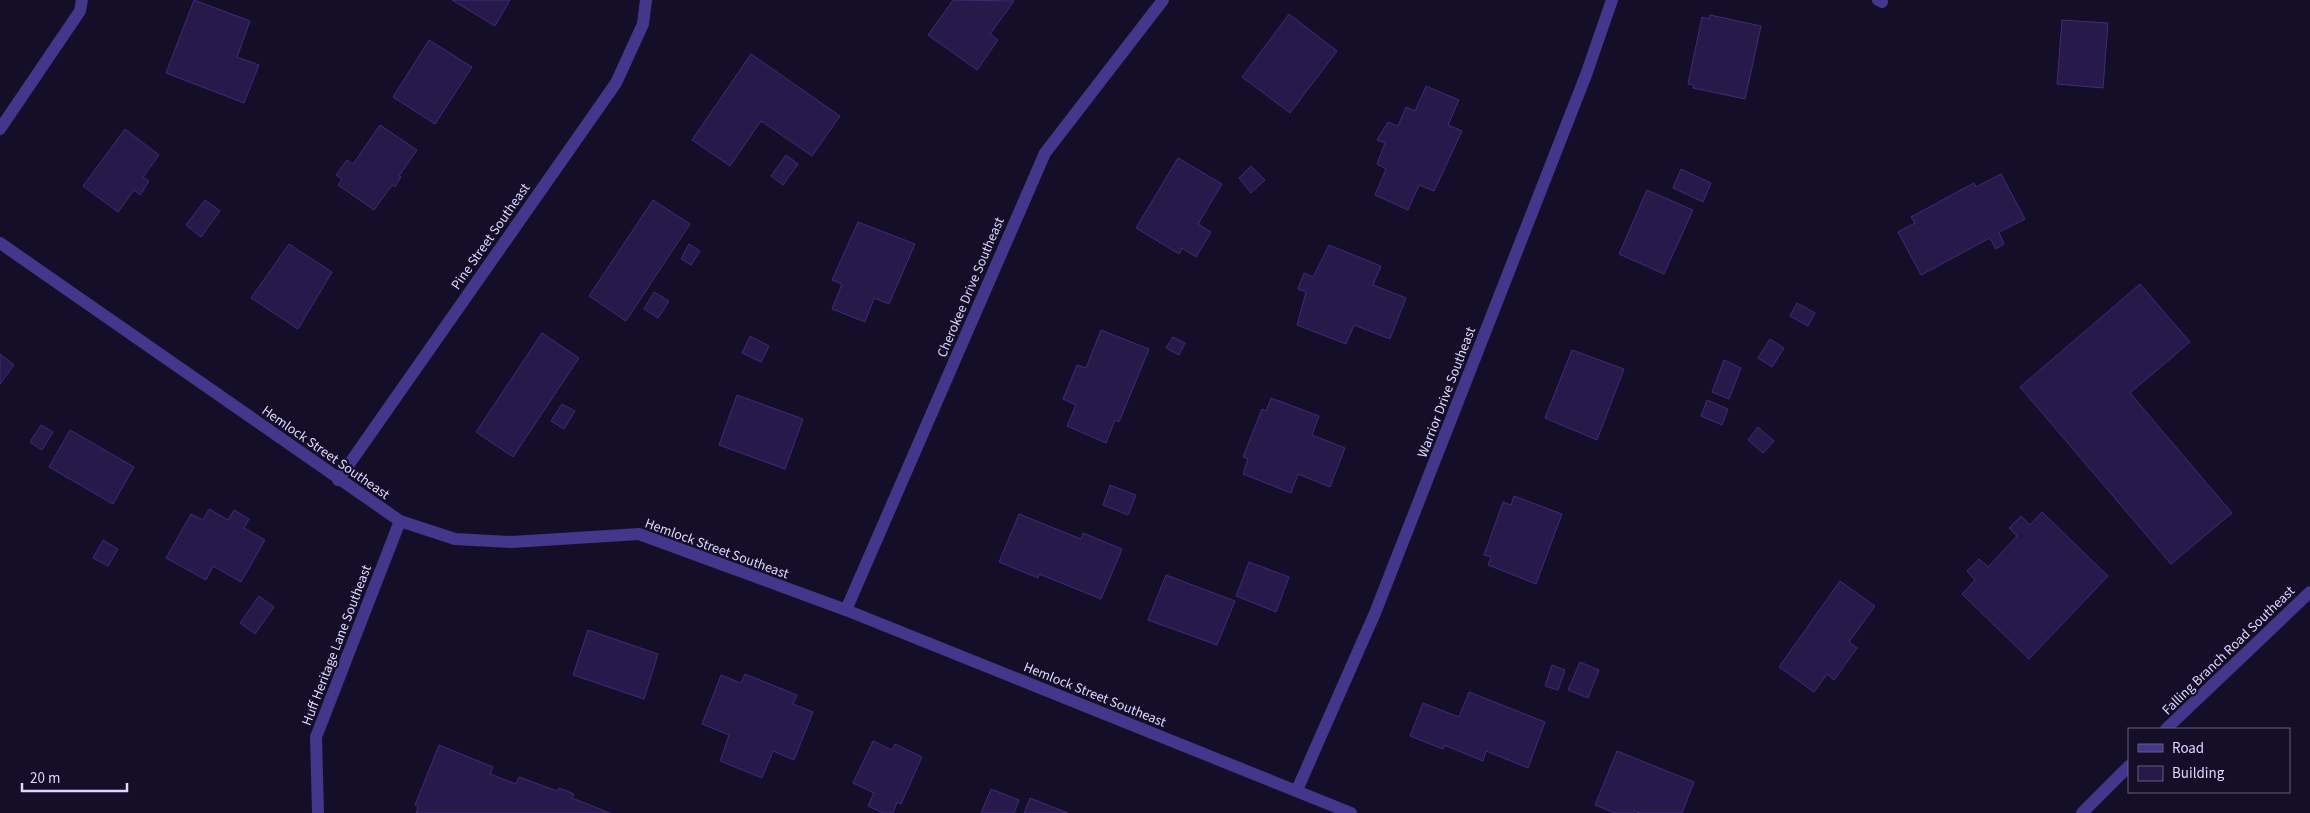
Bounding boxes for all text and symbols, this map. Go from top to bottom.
street label: Pine Street Southeast [447,179,535,294]
street label: Cherokee Drive Southeast [932,214,1010,361]
street label: Warrior Drive Southeast [1413,324,1481,461]
street label: Hemlock Street Southeast [257,401,394,505]
street label: Hemlock Street Southeast [642,514,792,584]
street label: Huff Heritage Lane Southeast [297,562,377,729]
street label: Falling Branch Road Southeast [2158,582,2300,720]
street label: Hemlock Street Southeast [1020,657,1169,733]
legend [2128,728,2290,793]
text: Road [2172,738,2204,759]
scale bar [22,760,128,792]
text: Building [2172,763,2225,784]
text: 20 m [30,768,60,789]

